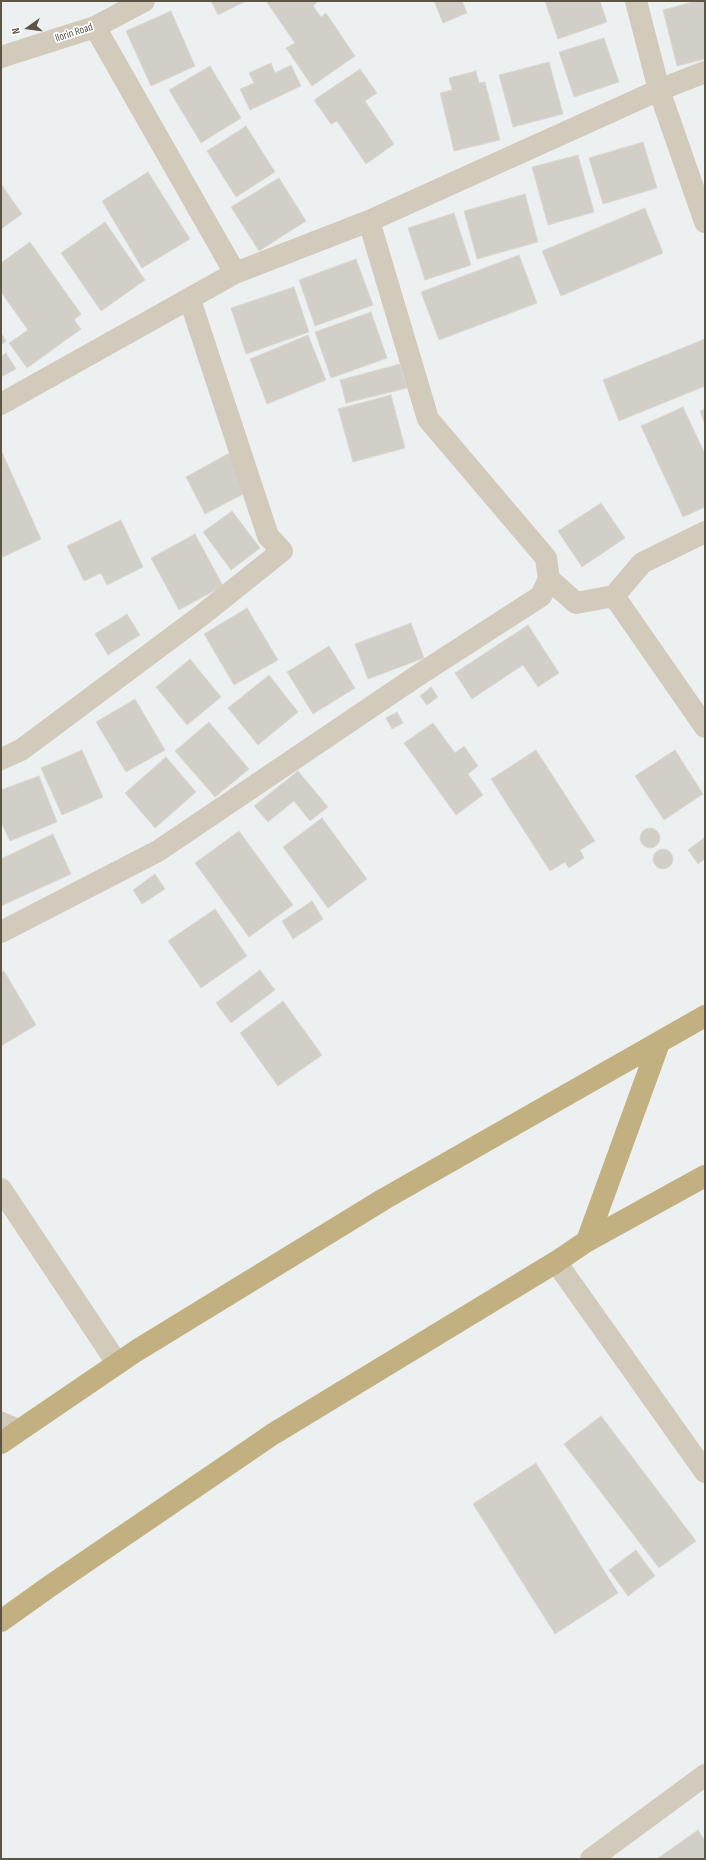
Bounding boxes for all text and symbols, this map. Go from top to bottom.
north arrow [8,8,48,48]
street label: Ilorin Road [54,21,94,45]
text: N [9,27,23,35]

